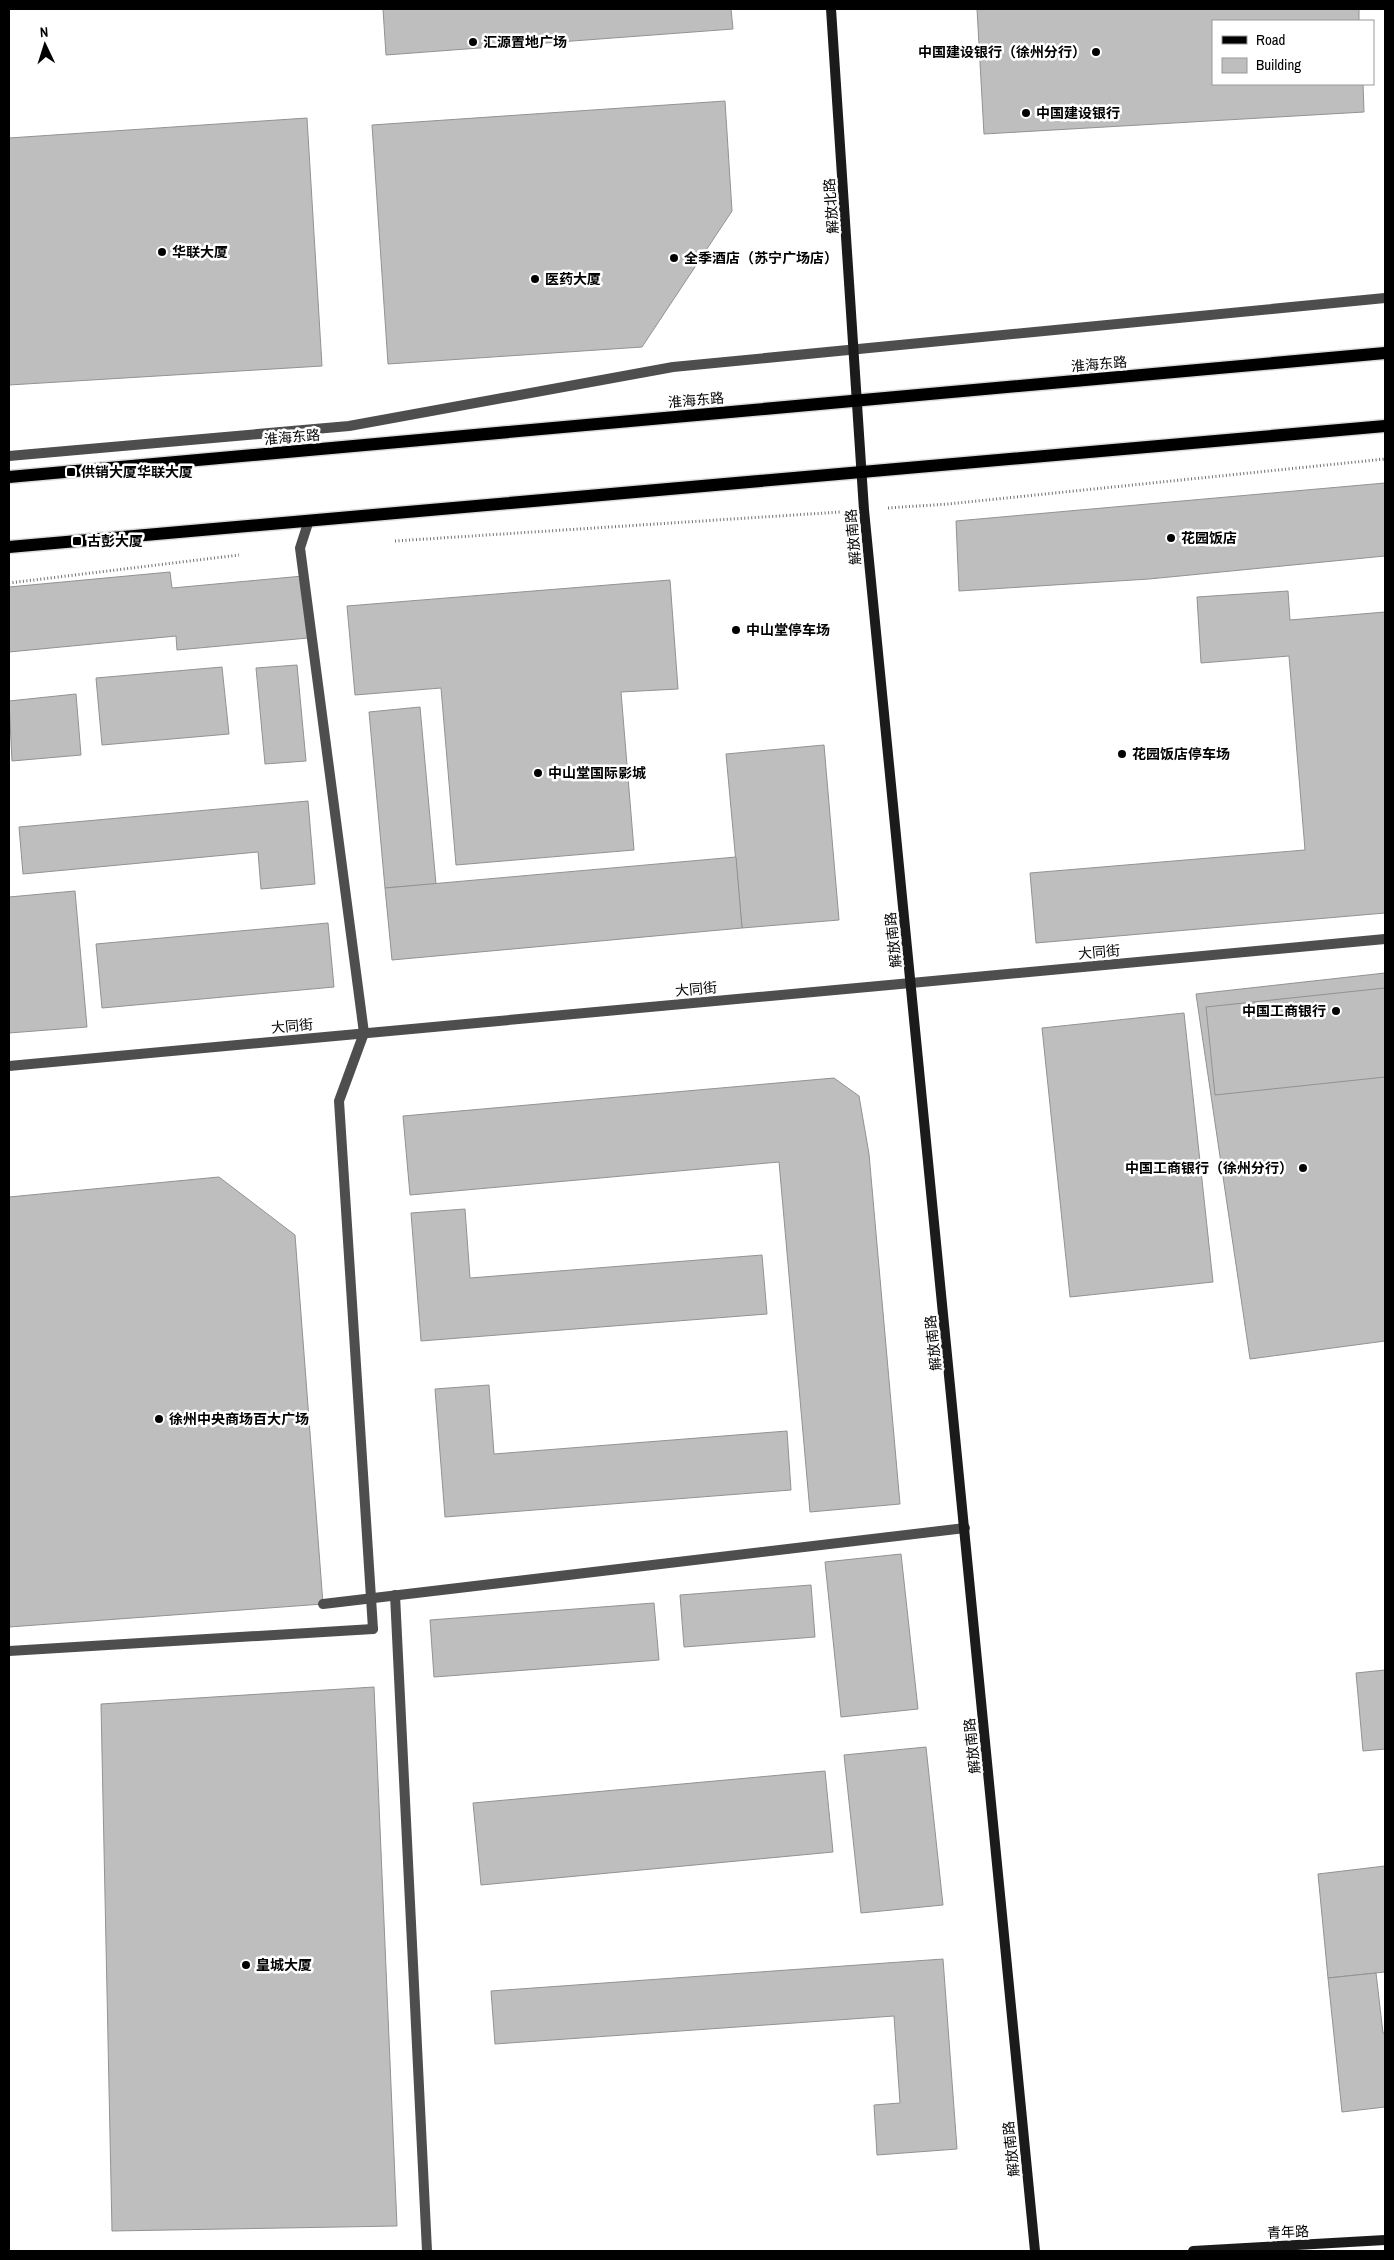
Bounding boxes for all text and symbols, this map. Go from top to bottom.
north arrow [20,20,70,70]
legend [1212,20,1374,85]
text: N [39,23,49,41]
text: Road [1256,29,1285,50]
place label: 汇源置地广场 [483,33,567,51]
marker: 汇源置地广场 [467,36,479,48]
place label: 中国建设银行（徐州分行） [918,43,1086,61]
marker: 中国建设银行（徐州分行） [1090,46,1102,58]
text: Building [1256,54,1301,75]
place label: 中国建设银行 [1036,104,1120,122]
marker: 中国建设银行 [1020,107,1032,119]
street label: 解放北路 [820,177,842,235]
place label: 华联大厦 [172,243,228,261]
marker: 华联大厦 [156,246,168,258]
place label: 全季酒店（苏宁广场店） [684,249,838,267]
marker: 全季酒店（苏宁广场店） [668,252,680,264]
place label: 医药大厦 [545,270,601,288]
marker: 医药大厦 [529,273,541,285]
street label: 淮海东路 [1070,353,1128,375]
street label: 淮海东路 [667,389,725,411]
street label: 淮海东路 [263,426,321,448]
place label: 供销大厦华联大厦 [81,463,193,481]
marker: 供销大厦华联大厦 [65,466,77,478]
street label: 解放南路 [842,508,864,566]
place label: 花园饭店 [1181,529,1237,547]
place label: 古彭大厦 [87,532,143,550]
marker: 花园饭店 [1165,532,1177,544]
marker: 古彭大厦 [71,535,83,547]
place label: 中山堂停车场 [746,621,830,639]
marker: 中山堂停车场 [730,624,742,636]
place label: 花园饭店停车场 [1132,745,1230,763]
marker: 花园饭店停车场 [1116,748,1128,760]
place label: 中山堂国际影城 [548,764,646,782]
marker: 中山堂国际影城 [532,767,544,779]
street label: 解放南路 [881,911,905,969]
street label: 大同街 [1077,941,1121,963]
street label: 大同街 [674,978,718,1000]
place label: 中国工商银行 [1242,1002,1326,1020]
marker: 中国工商银行 [1330,1005,1342,1017]
street label: 大同街 [270,1015,314,1037]
place label: 中国工商银行（徐州分行） [1125,1159,1293,1177]
marker: 中国工商银行（徐州分行） [1297,1162,1309,1174]
street label: 解放南路 [921,1314,945,1372]
place label: 徐州中央商场百大广场 [169,1410,309,1428]
marker: 徐州中央商场百大广场 [153,1413,165,1425]
street label: 解放南路 [960,1717,984,1775]
place label: 皇城大厦 [256,1956,312,1974]
marker: 皇城大厦 [240,1959,252,1971]
street label: 解放南路 [999,2120,1023,2178]
street label: 青年路 [1267,2222,1309,2242]

